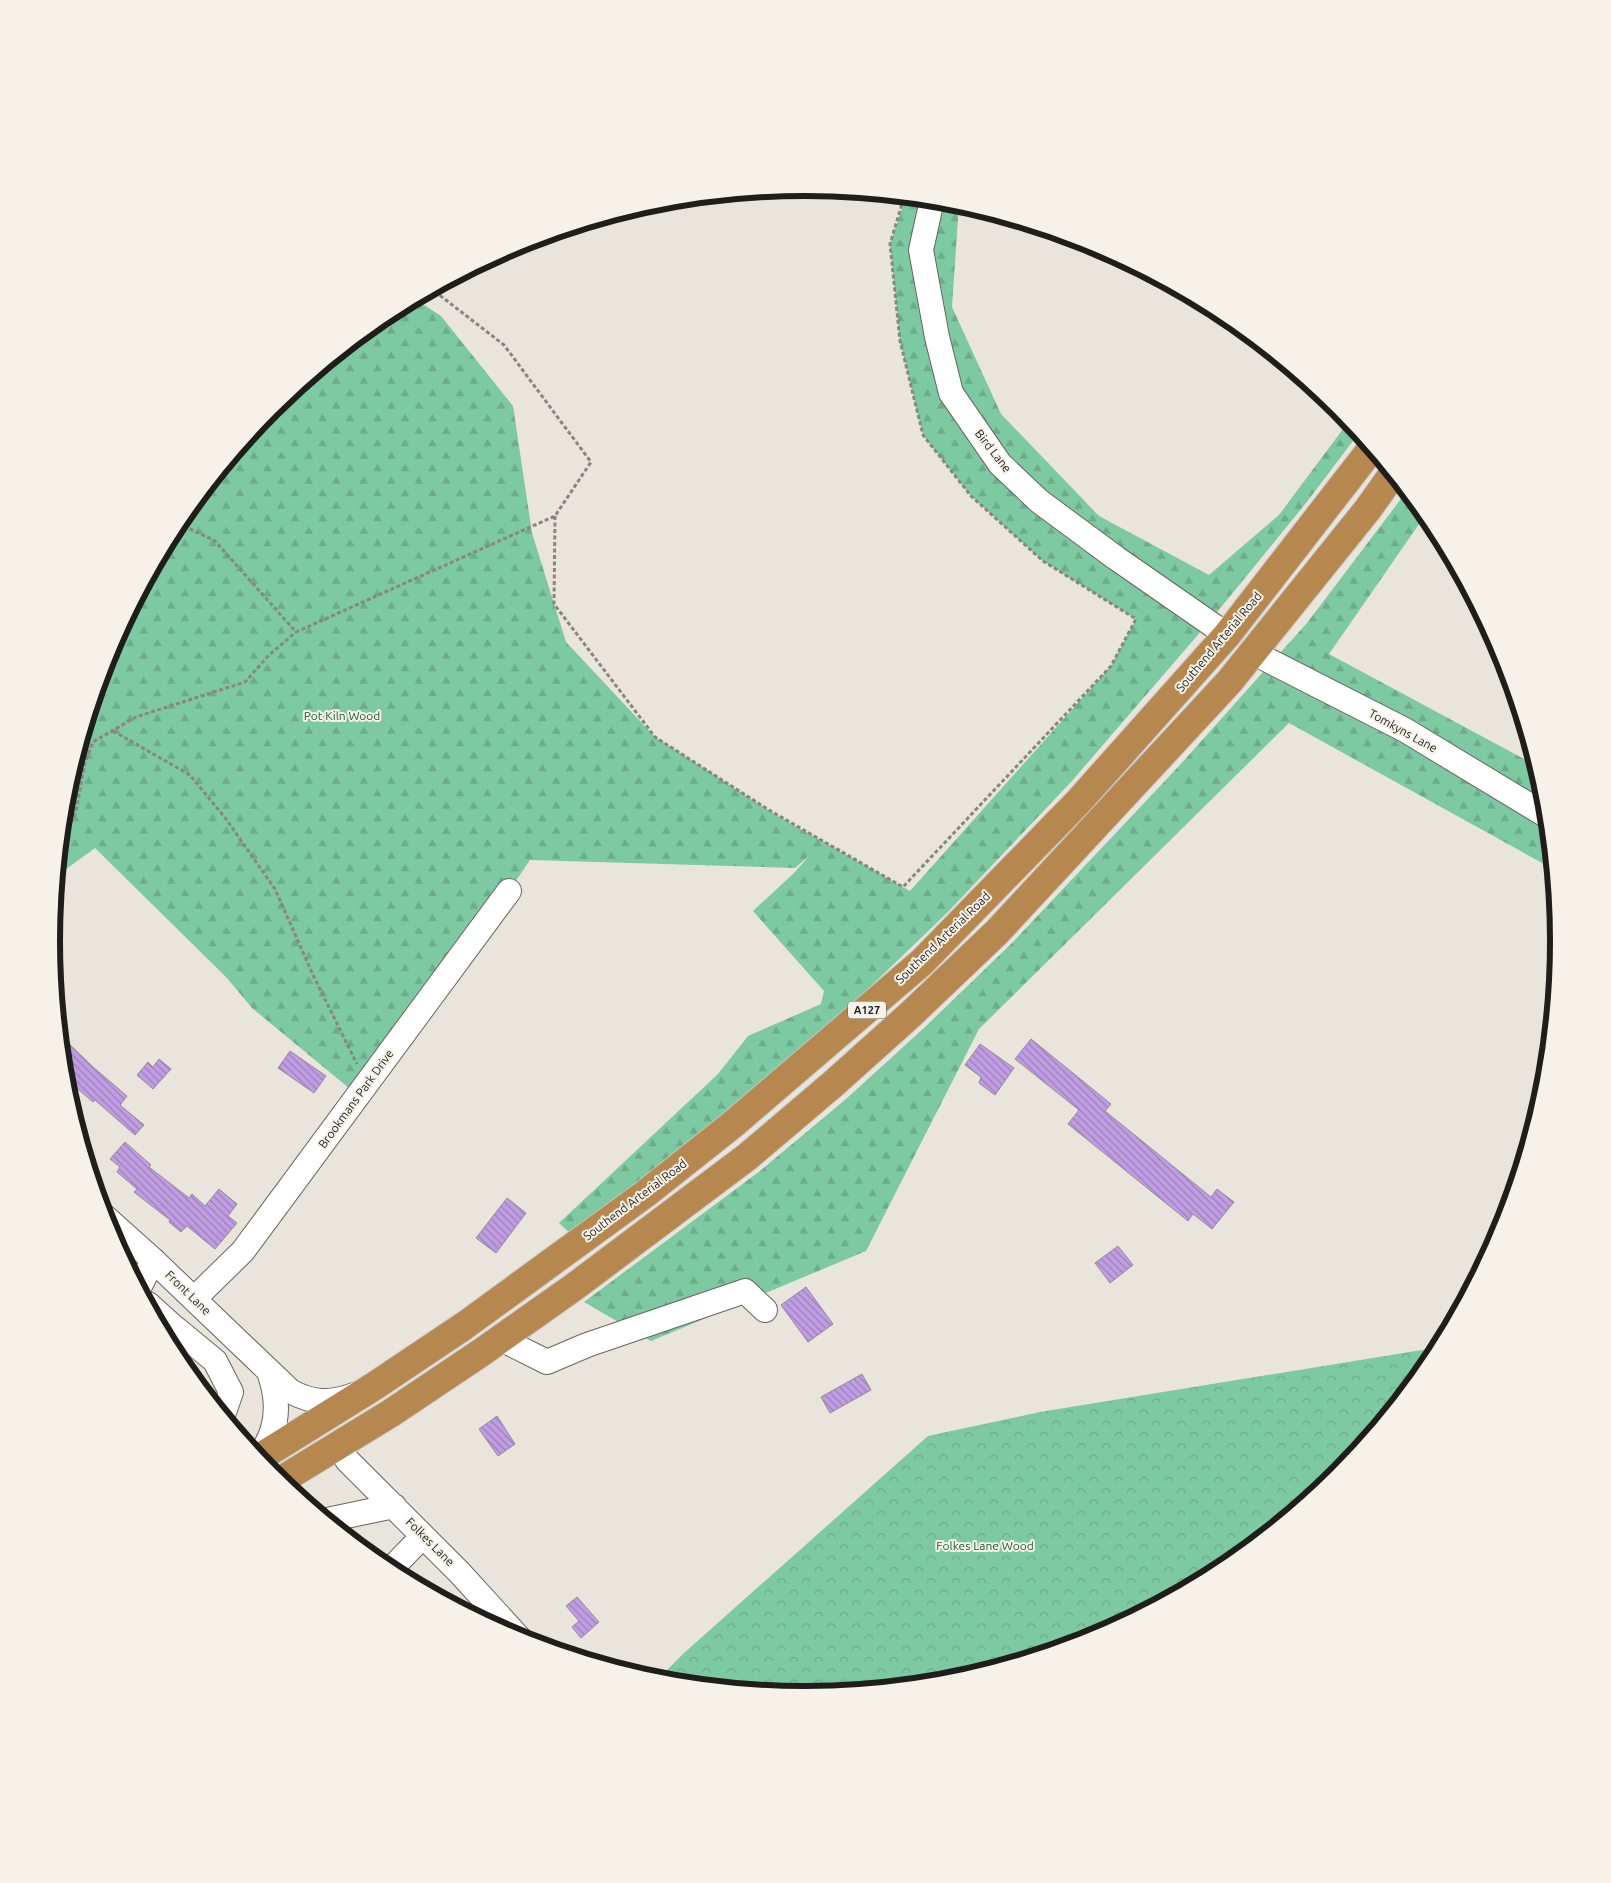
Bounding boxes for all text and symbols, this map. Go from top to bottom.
street label: Bird Lane [973,427,1014,475]
street label: Southend Arterial Road [1173,589,1264,694]
street label: Tomkyns Lane [1367,706,1440,755]
park label: Pot Kiln Wood [304,709,380,722]
street label: Southend Arterial Road [893,889,992,986]
road number: A127 [848,1002,886,1018]
street label: Brookmans Park Drive [315,1047,396,1150]
street label: Southend Arterial Road [581,1157,689,1243]
street label: Front Lane [163,1268,214,1317]
street label: Folkes Lane [404,1515,457,1568]
park label: Folkes Lane Wood [936,1539,1034,1552]

